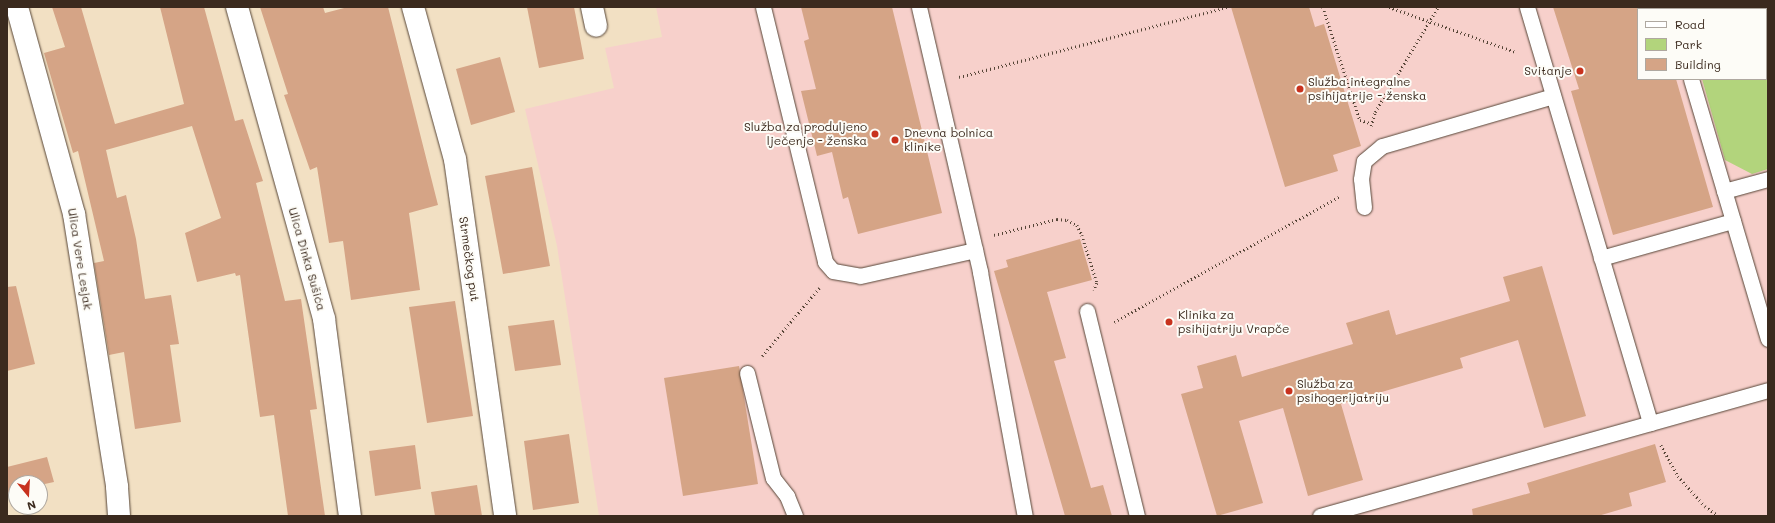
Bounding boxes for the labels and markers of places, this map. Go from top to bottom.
place label: Svitanje [1524,64,1572,78]
marker: Svitanje [1575,66,1585,76]
place label: Služba integralne psihijatrije - ženska [1308,75,1426,103]
marker: Služba integralne psihijatrije - ženska [1295,84,1305,94]
place label: Služba za produljeno lječenje - ženska [744,120,867,148]
place label: Dnevna bolnica klinike [904,126,993,154]
marker: Služba za produljeno lječenje - ženska [870,129,880,139]
marker: Dnevna bolnica klinike [889,134,901,146]
place label: Klinika za psihijatriju Vrapče [1178,308,1289,336]
marker: Klinika za psihijatriju Vrapče [1163,316,1175,328]
place label: Služba za psihogerijatriju [1297,377,1389,405]
marker: Služba za psihogerijatriju [1284,386,1294,396]

